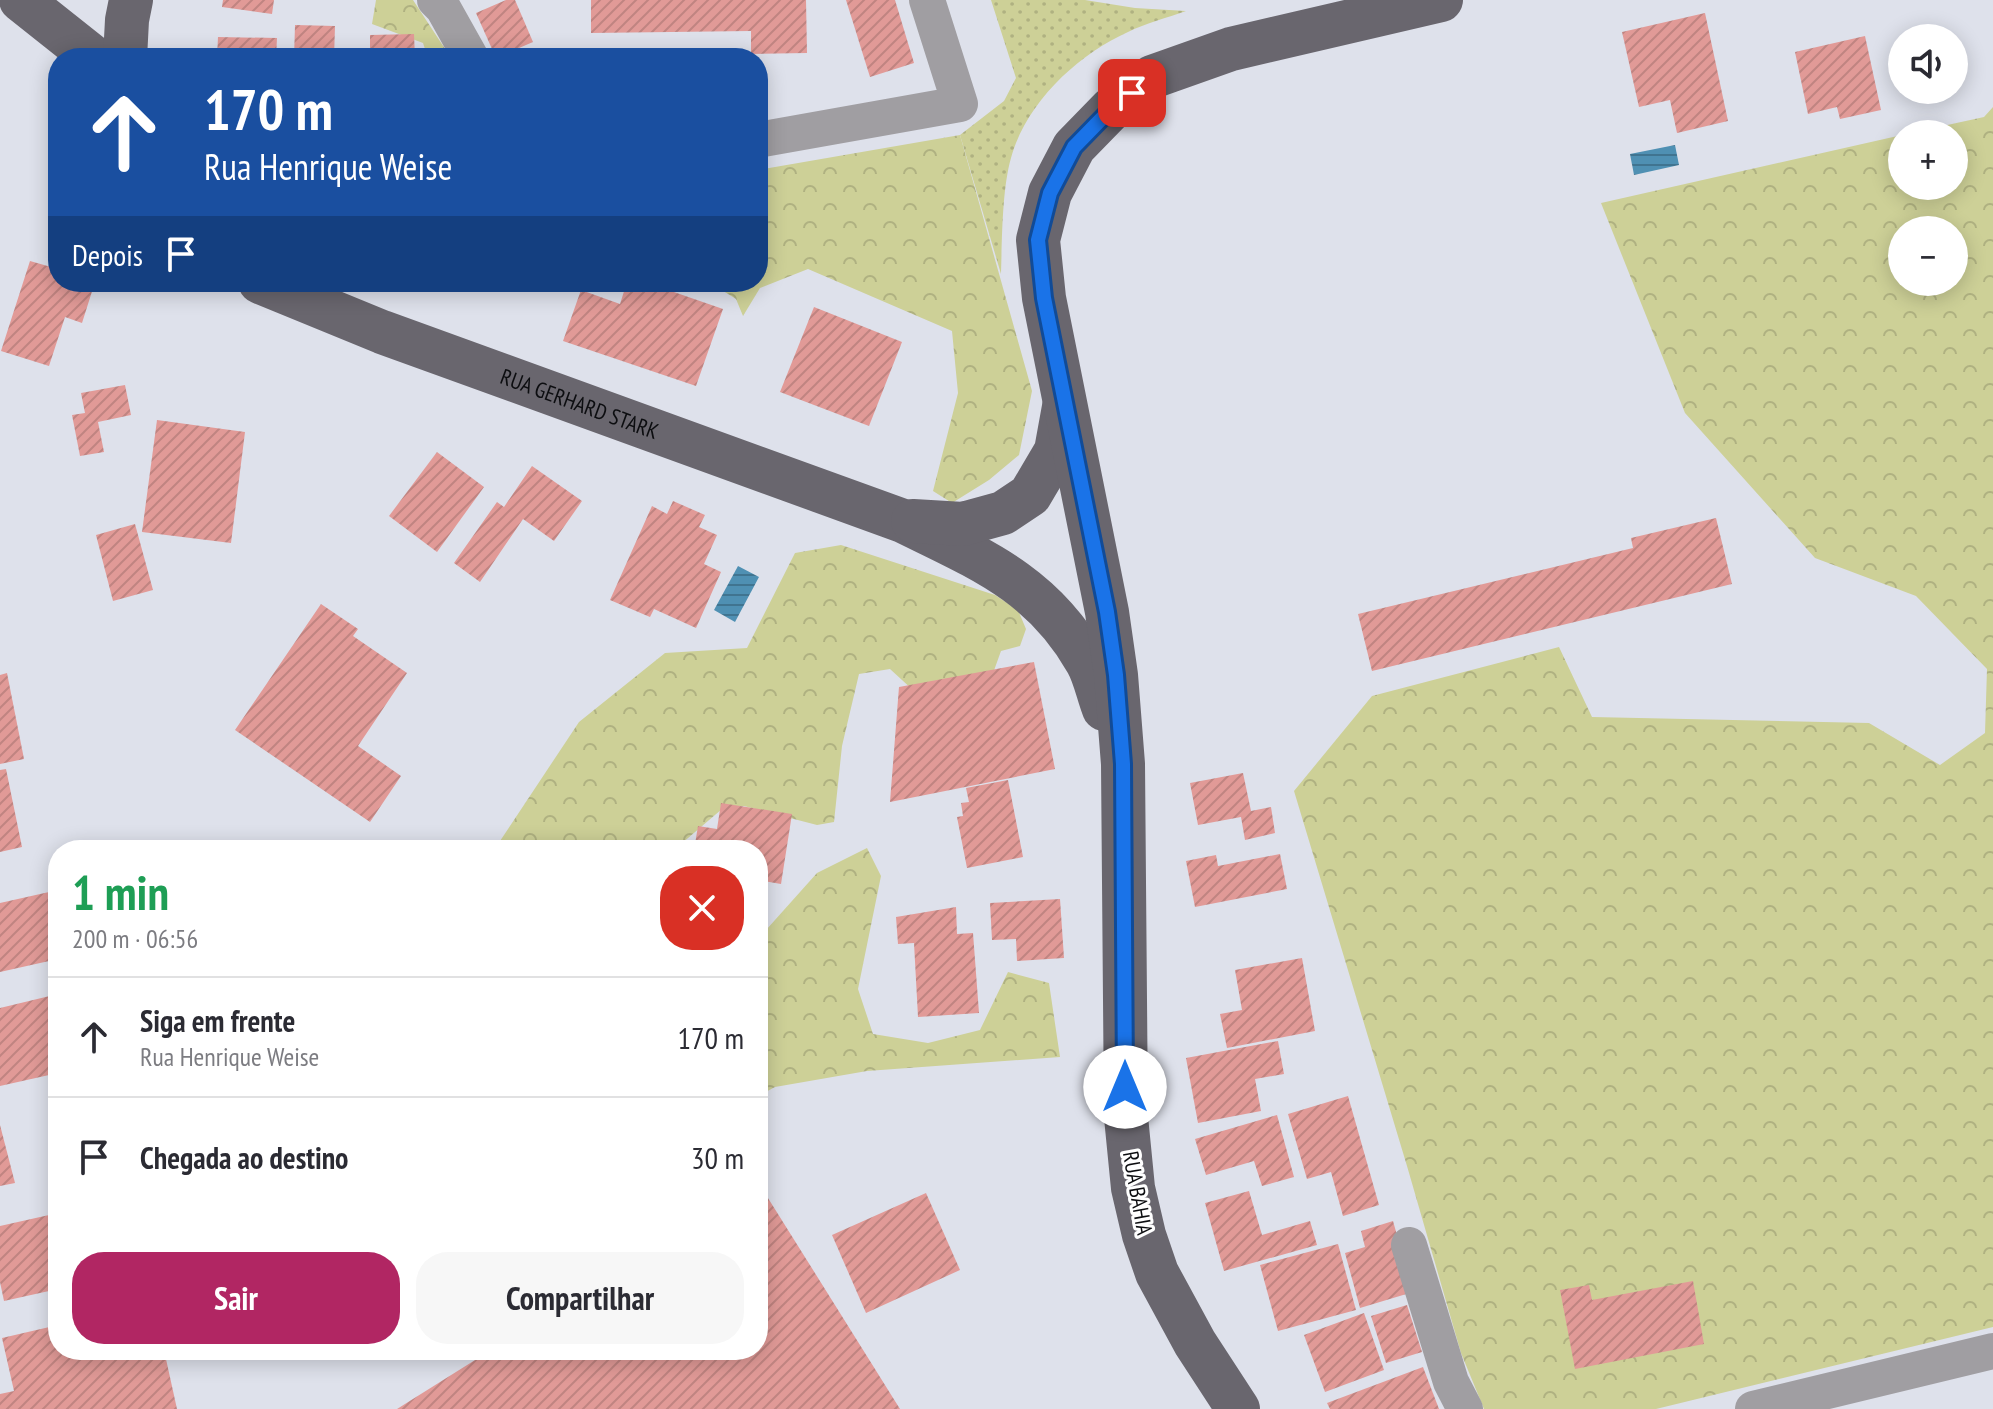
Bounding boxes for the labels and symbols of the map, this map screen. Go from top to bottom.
pin [1098,59,1166,127]
street label: RUA GERHARD STARK [497,362,663,445]
position arrow [1083,1045,1167,1129]
street label: RUA BAHIA [1117,1149,1159,1238]

